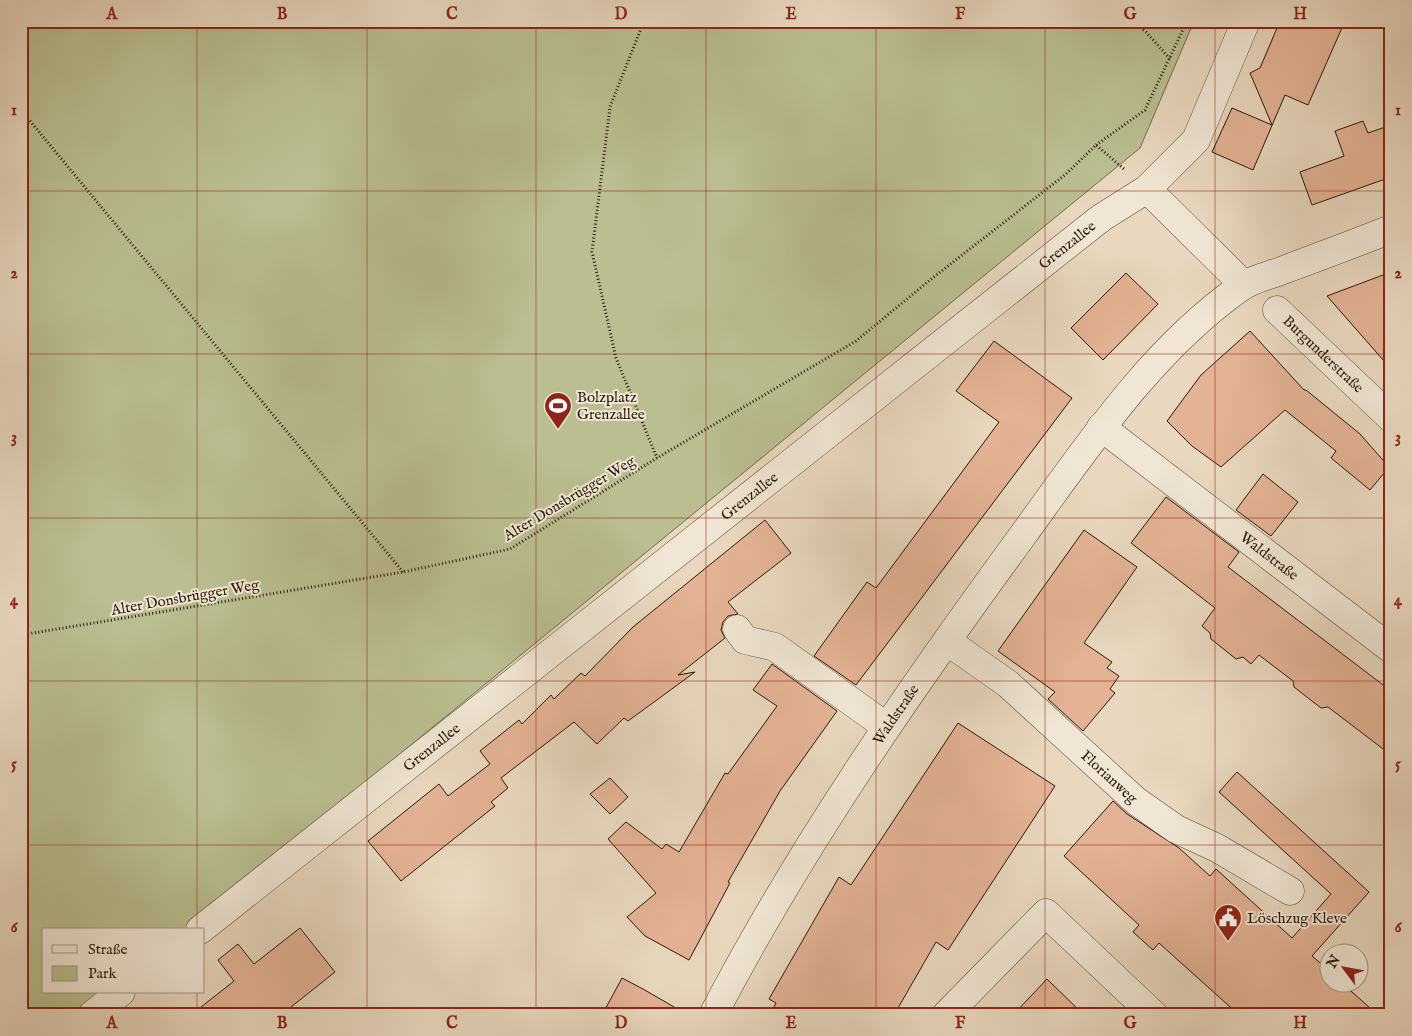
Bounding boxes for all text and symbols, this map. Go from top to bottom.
text: A [106,5,119,25]
text: B [277,5,288,25]
text: C [446,5,458,25]
text: D [615,5,628,25]
text: E [785,5,797,25]
text: F [955,5,966,25]
text: G [1124,5,1137,25]
text: H [1293,5,1307,25]
text: 1 [11,101,17,121]
text: 1 [1395,101,1401,121]
street label: Grenzallee [1035,217,1100,274]
text: 2 [10,264,18,284]
text: 2 [1394,264,1402,284]
street label: Burgunderstraße [1279,312,1368,397]
place label: Bolzplatz Grenzallee [577,388,645,424]
sports icon: Bolzplatz Grenzallee [543,391,573,430]
text: 3 [11,428,17,448]
text: 3 [1395,428,1401,448]
street label: Alter Donsbrügger Weg [499,451,639,546]
street label: Grenzallee [717,468,782,525]
street label: Waldstraße [1236,528,1302,585]
street label: Alter Donsbrügger Weg [109,575,262,620]
text: 4 [10,591,19,611]
text: 4 [1394,591,1403,611]
street label: Waldstraße [869,681,923,748]
street label: Grenzallee [399,719,464,776]
street label: Florianweg [1077,746,1142,808]
text: 5 [11,755,17,775]
text: 5 [1395,755,1401,775]
public building icon: Löschzug Kleve [1213,903,1243,942]
place label: Löschzug Kleve [1247,909,1347,928]
text: 6 [11,918,19,938]
text: 6 [1395,918,1403,938]
legend [42,928,205,994]
text: Straße [88,940,128,959]
north arrow [1320,944,1370,994]
text: N [1322,952,1345,972]
text: Park [88,964,118,983]
text: A [106,1014,119,1034]
text: B [277,1014,288,1034]
text: C [446,1014,458,1034]
text: D [615,1014,628,1034]
text: E [785,1014,797,1034]
text: F [955,1014,966,1034]
text: G [1124,1014,1137,1034]
text: H [1293,1014,1307,1034]

